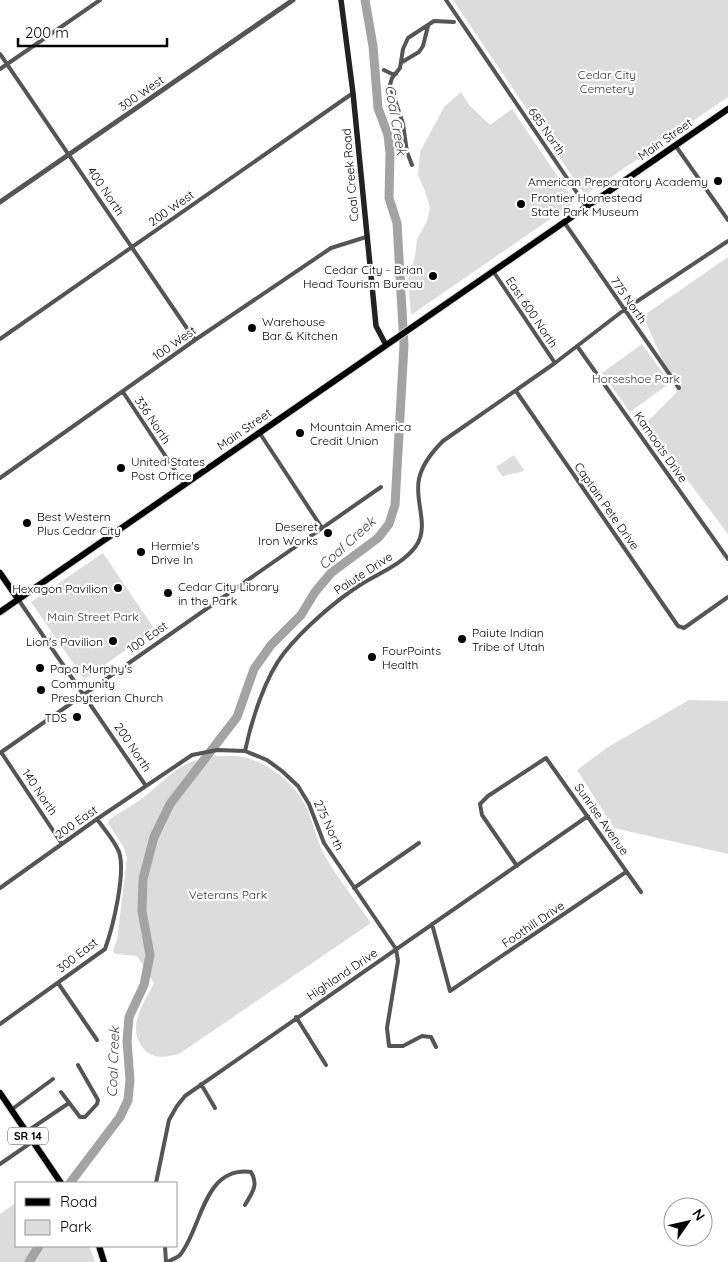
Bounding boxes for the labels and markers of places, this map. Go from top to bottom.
place label: American Preparatory Academy [528,174,708,189]
marker: American Preparatory Academy [712,175,724,187]
place label: Frontier Homestead State Park Museum [531,190,642,219]
marker: Frontier Homestead State Park Museum [515,198,527,210]
place label: Cedar City - Brian Head Tourism Bureau [303,262,423,291]
marker: Cedar City - Brian Head Tourism Bureau [427,270,439,282]
place label: Warehouse Bar & Kitchen [262,314,338,343]
marker: Warehouse Bar & Kitchen [246,322,258,334]
place label: Mountain America Credit Union [310,419,411,448]
marker: Mountain America Credit Union [294,427,306,439]
place label: United States Post Office [131,454,205,483]
marker: United States Post Office [115,462,127,474]
place label: Best Western Plus Cedar City [37,509,121,538]
marker: Best Western Plus Cedar City [21,517,33,529]
place label: Deseret Iron Works [258,519,318,548]
marker: Deseret Iron Works [322,527,334,539]
place label: Hermie's Drive In [151,538,200,567]
marker: Hermie's Drive In [135,546,147,558]
place label: Cedar City Library in the Park [178,579,279,608]
place label: Hexagon Pavilion [12,581,108,596]
marker: Hexagon Pavilion [112,582,124,594]
marker: Cedar City Library in the Park [162,587,174,599]
place label: Paiute Indian Tribe of Utah [472,625,545,654]
marker: Paiute Indian Tribe of Utah [456,633,468,645]
place label: Lion's Pavilion [26,634,103,649]
marker: Lion's Pavilion [107,635,119,647]
place label: FourPoints Health [382,643,441,672]
marker: FourPoints Health [366,651,378,663]
place label: Papa Murphy's [50,661,133,676]
marker: Papa Murphy's [34,662,46,674]
place label: Community Presbyterian Church [51,676,163,705]
marker: Community Presbyterian Church [35,684,47,696]
place label: TDS [44,710,67,725]
marker: TDS [71,711,83,723]

